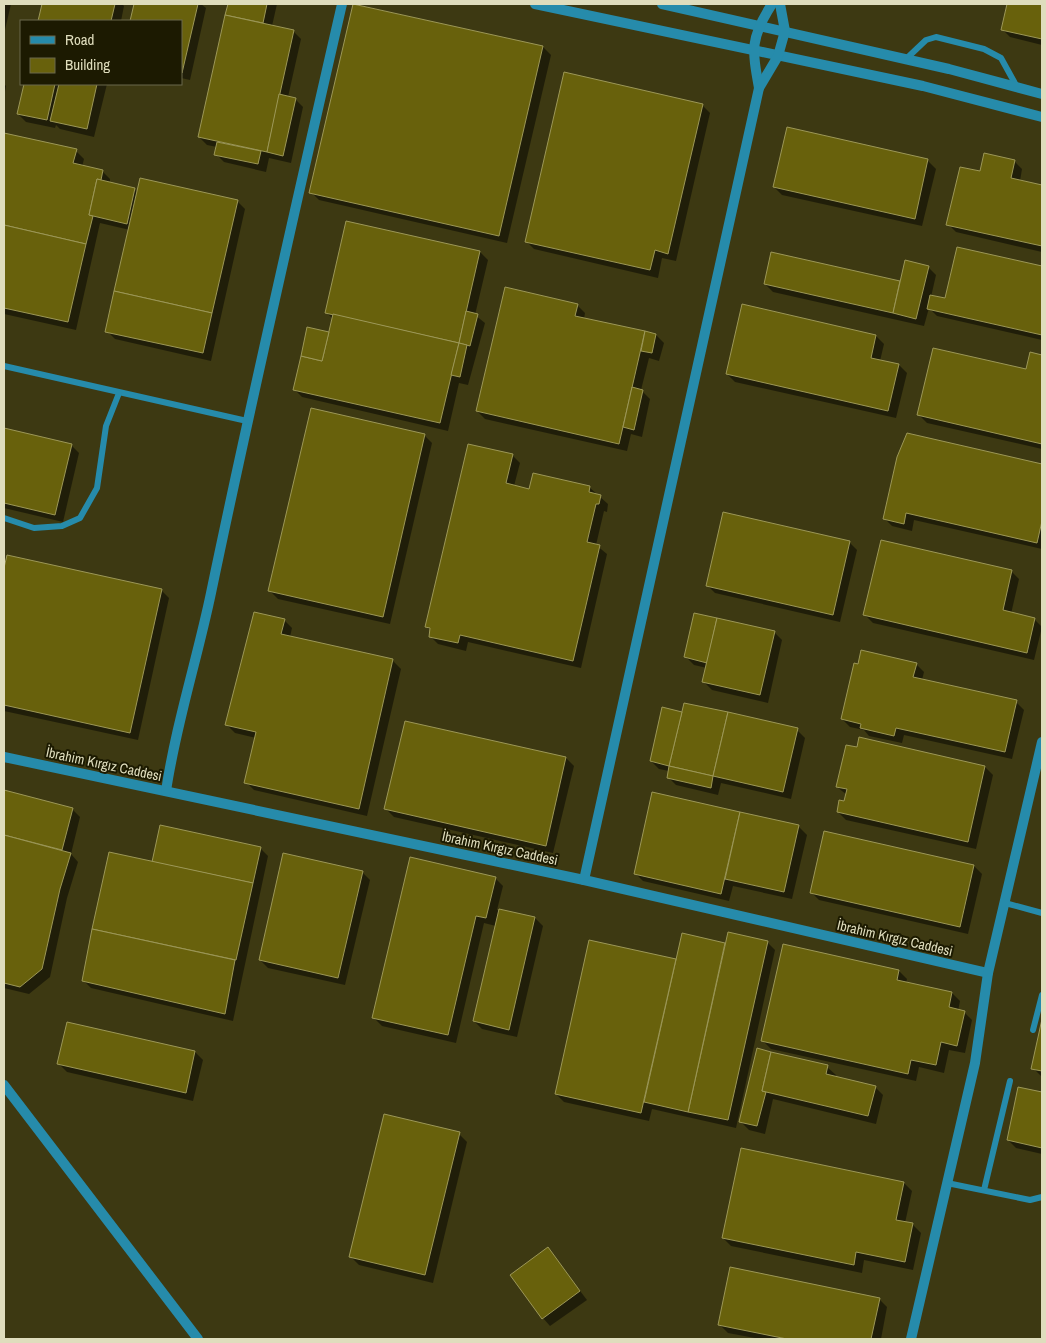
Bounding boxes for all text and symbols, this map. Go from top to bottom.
legend [20,20,182,85]
text: Road [65,29,94,50]
text: Building [65,54,110,75]
street label: İbrahim Kırgız Caddesi [44,743,164,785]
street label: İbrahim Kırgız Caddesi [440,827,560,869]
street label: İbrahim Kırgız Caddesi [835,916,955,960]

